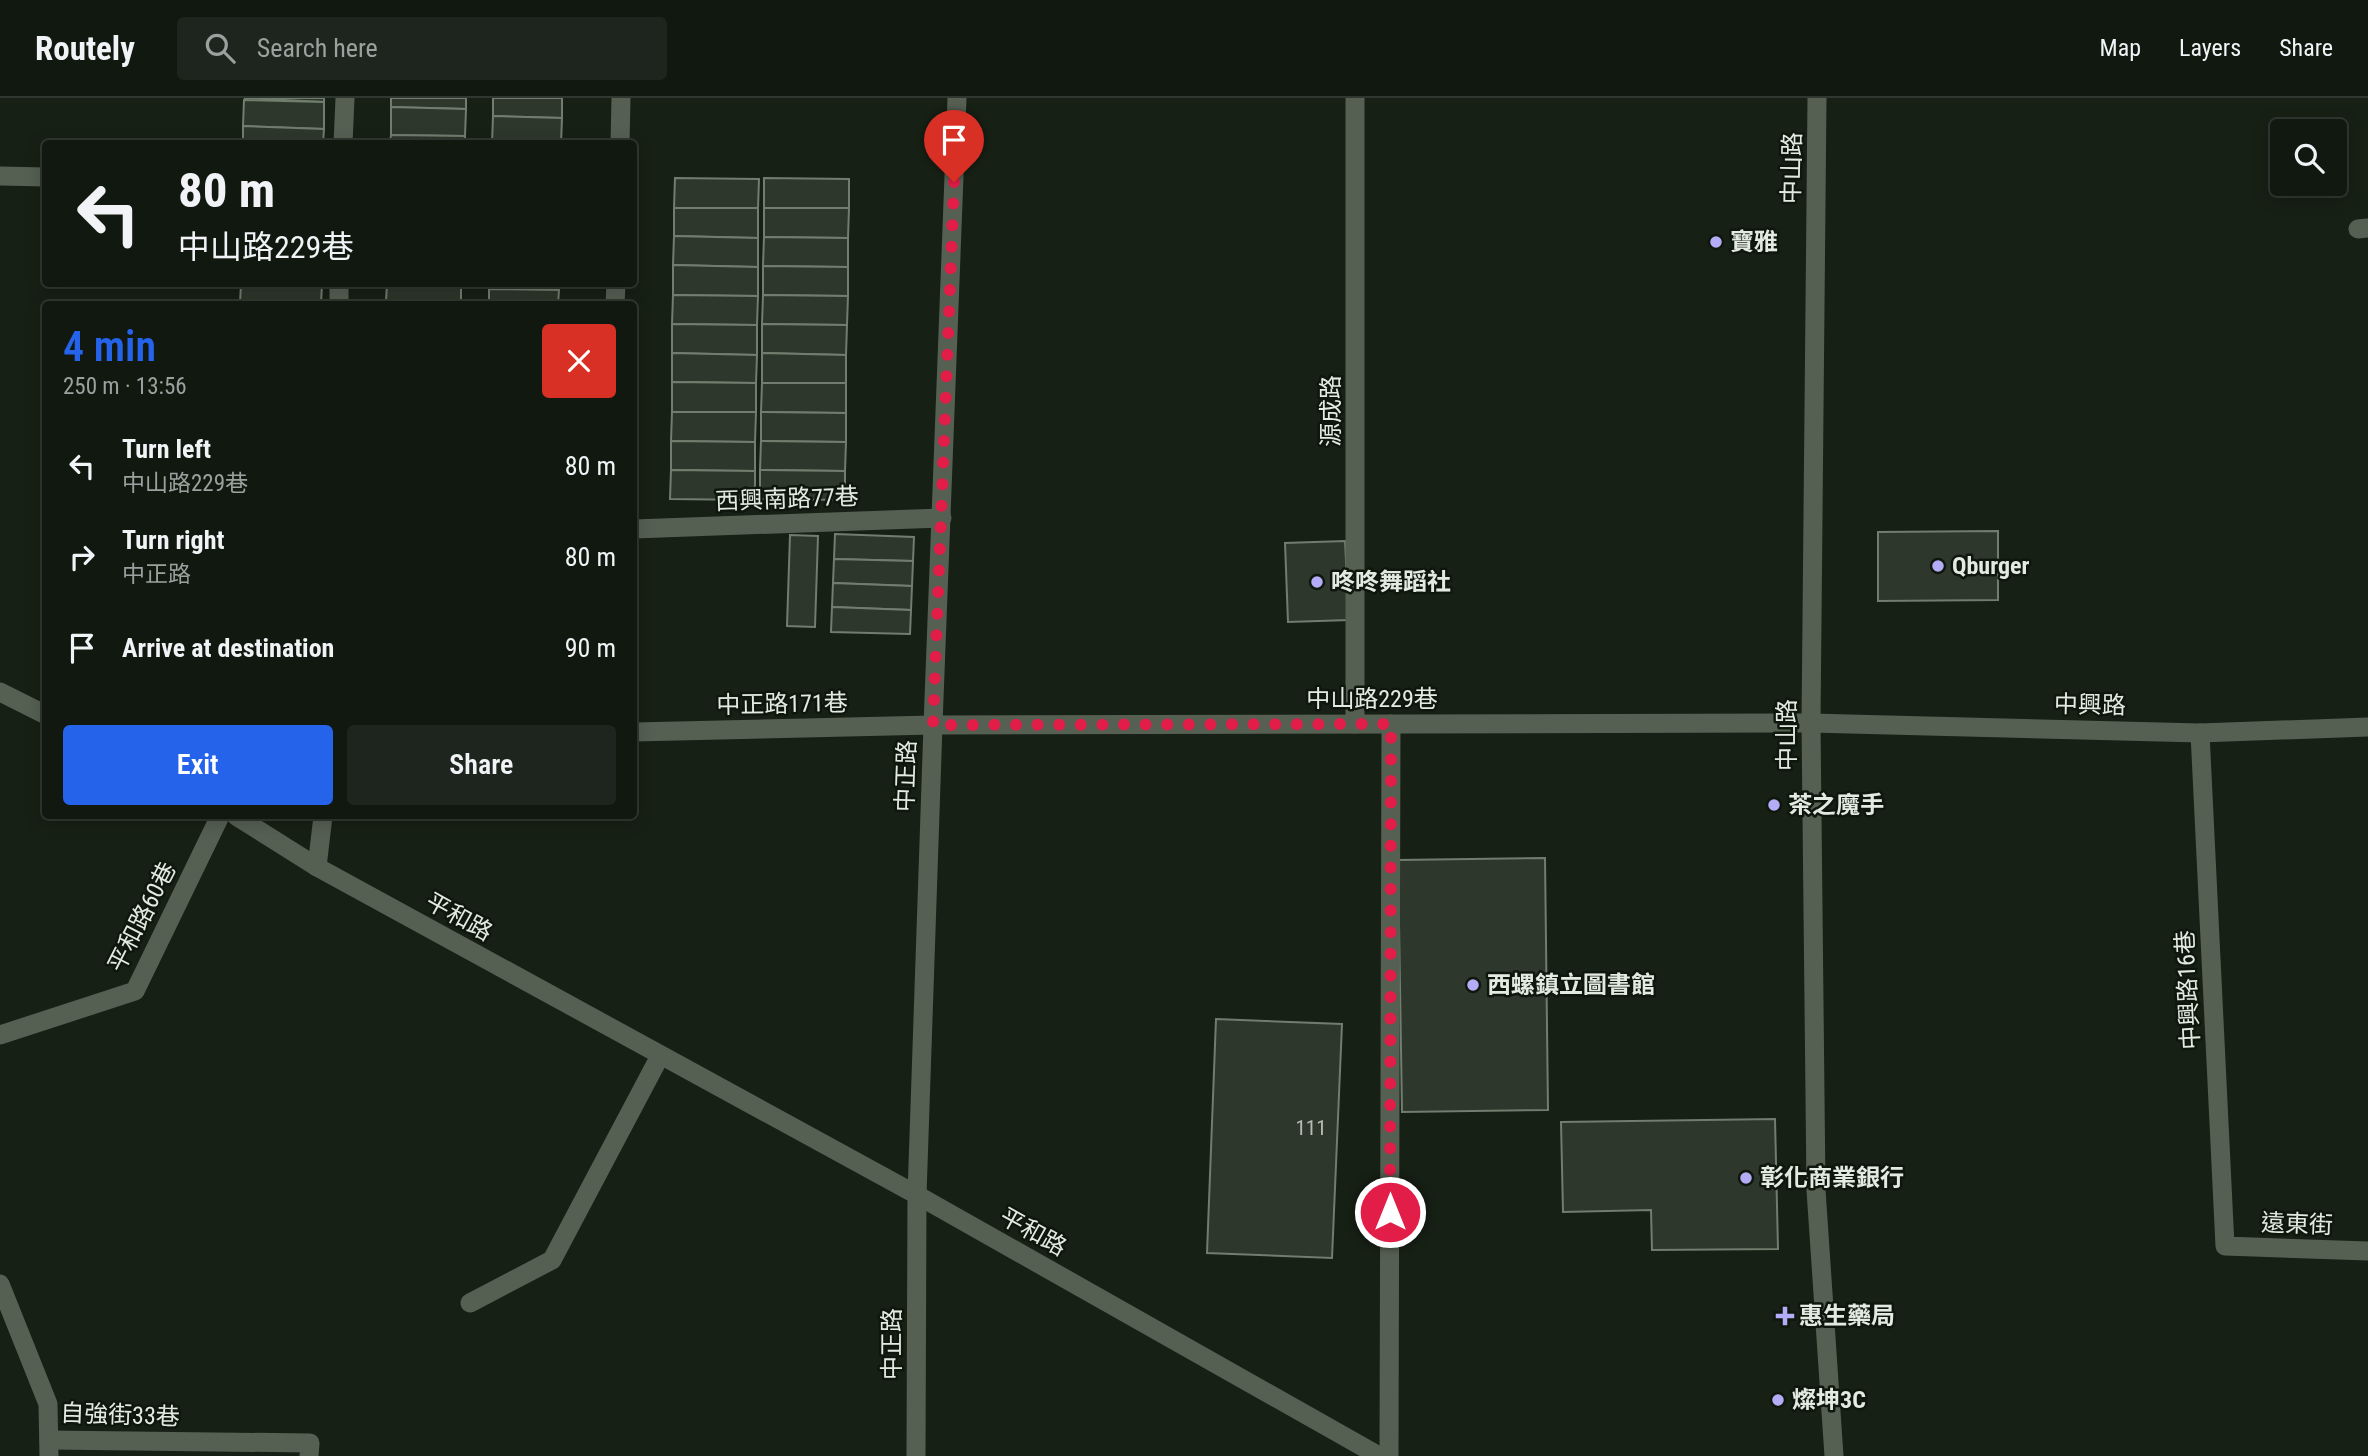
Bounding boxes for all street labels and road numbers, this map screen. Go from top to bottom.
street label: 中山路 [1777,132,1807,204]
street label: 源成路 [1317,375,1345,447]
street label: 西興南路77巷 [715,483,859,515]
street label: 中山路229巷 [1306,685,1438,713]
street label: 中正路171巷 [716,689,848,719]
street label: 中興路 [2054,690,2126,720]
street label: 中山路 [1773,699,1801,771]
street label: 中正路 [891,740,921,812]
street label: 平和路60巷 [102,857,182,977]
street label: 平和路 [421,887,497,947]
street label: 中興路16巷 [2171,929,2205,1051]
street label: 平和路 [995,1202,1071,1262]
street label: 遠東街 [2261,1209,2333,1239]
street label: 中正路 [878,1308,906,1380]
street label: 自強街33巷 [60,1399,180,1431]

